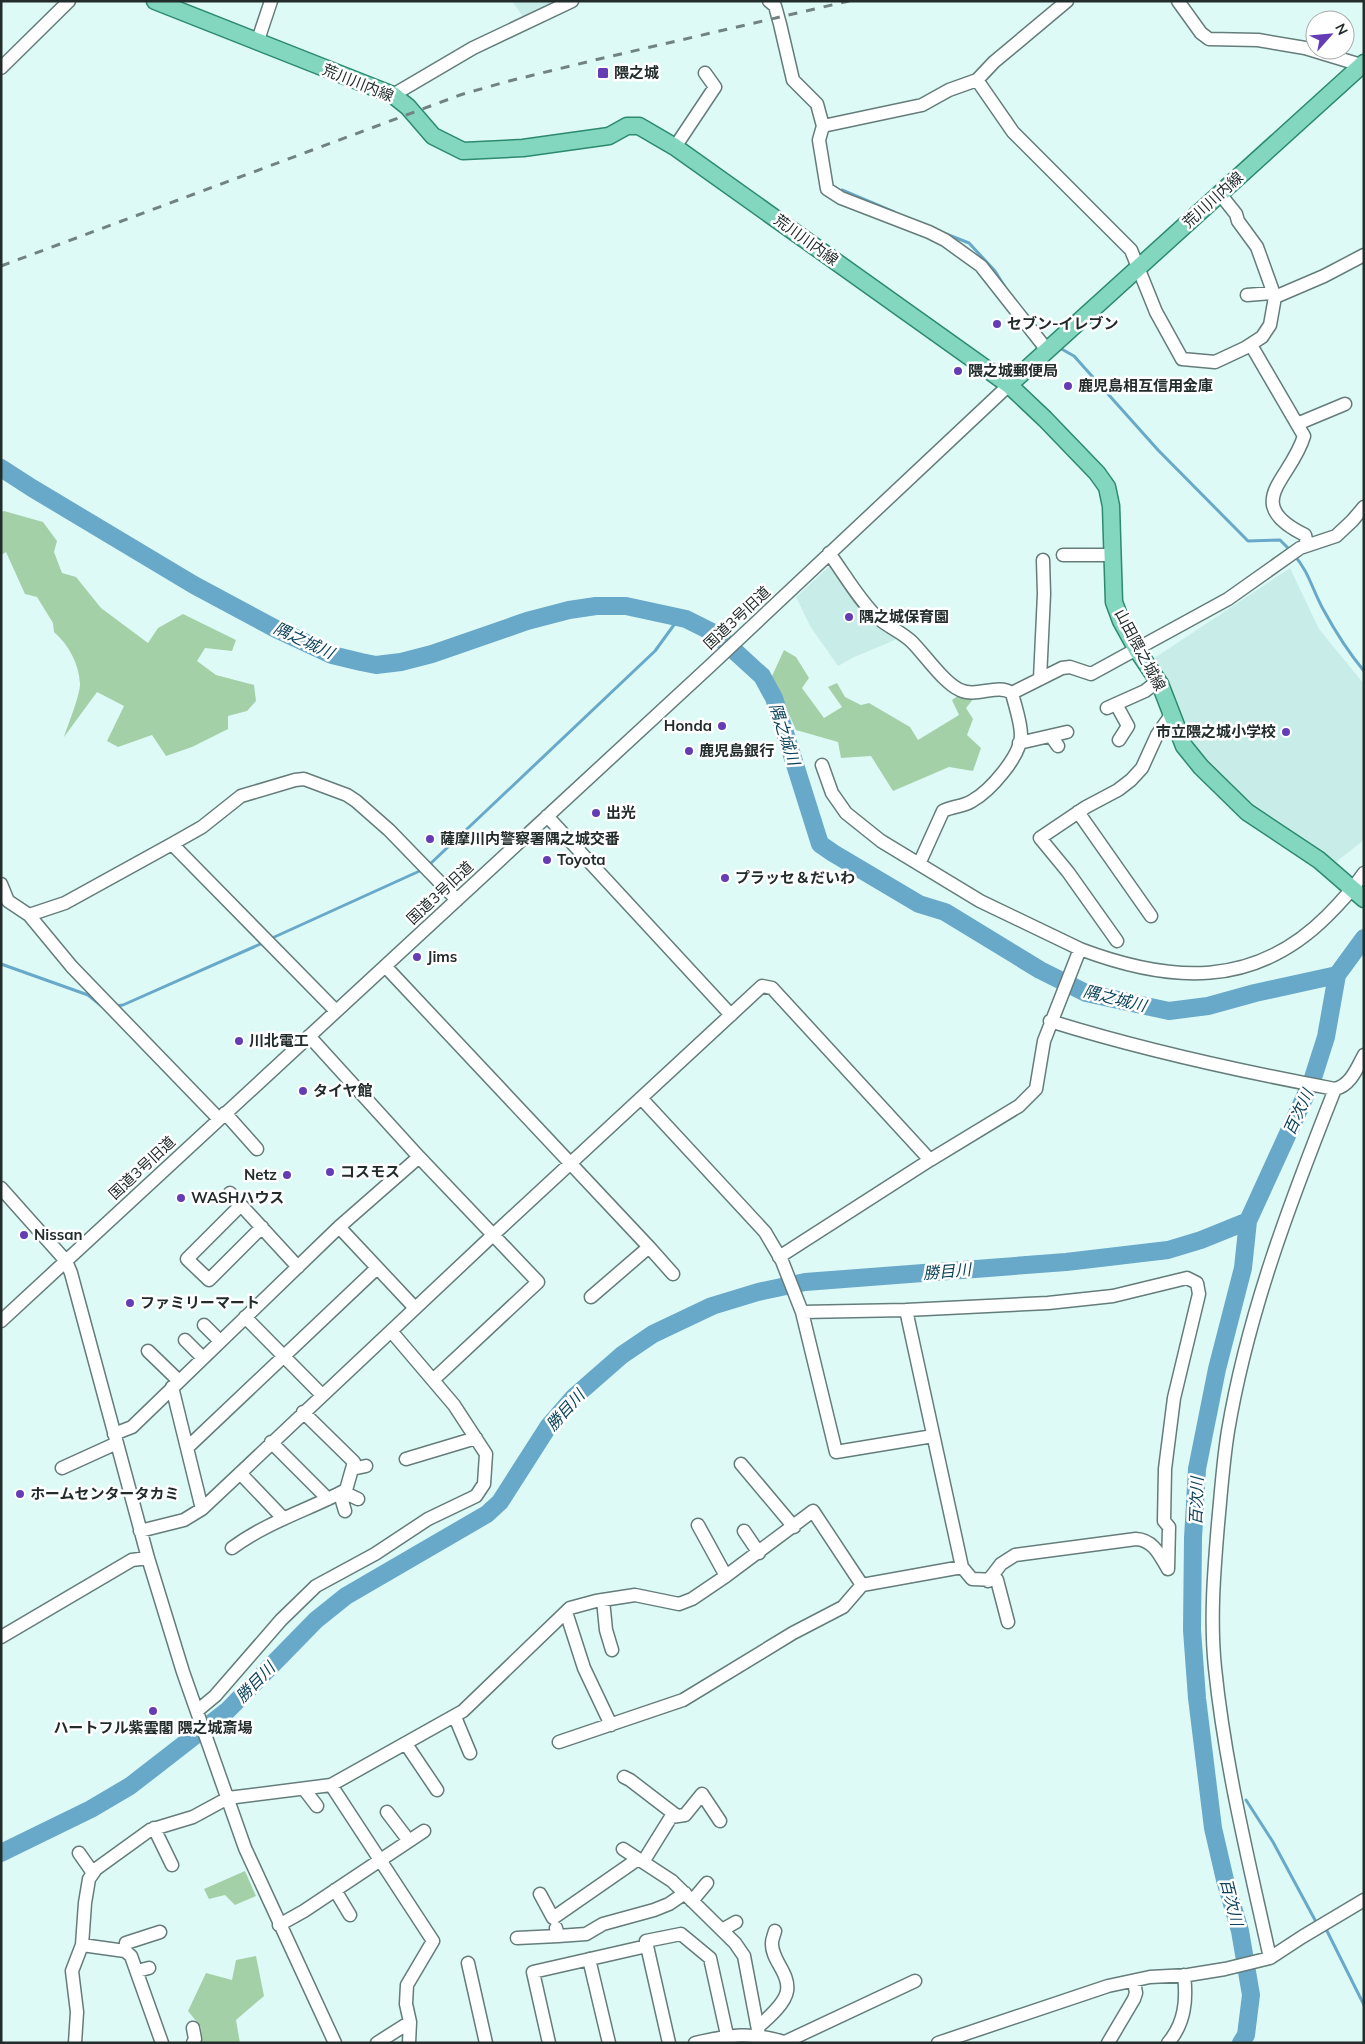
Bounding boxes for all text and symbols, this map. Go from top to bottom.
north arrow [1305,10,1355,60]
text: N [1331,20,1352,38]
street label: 荒川川内線 [320,60,397,105]
place label: 隈之城 [614,63,659,82]
marker: 隈之城 [596,66,610,80]
street label: 荒川川内線 [1178,167,1247,232]
street label: 荒川川内線 [770,210,842,269]
place label: セブン-イレブン [1007,314,1119,333]
marker: セブン-イレブン [991,318,1003,330]
place label: 隈之城郵便局 [968,361,1058,380]
marker: 隈之城郵便局 [952,365,964,377]
place label: 鹿児島相互信用金庫 [1078,376,1213,395]
marker: 鹿児島相互信用金庫 [1062,380,1074,392]
street label: 国道3号旧道 [699,582,774,653]
street label: 山田隈之城線 [1111,606,1170,694]
place label: 隅之城保育園 [859,607,949,626]
marker: 隅之城保育園 [843,611,855,623]
water label: 隅之城川 [271,617,339,663]
water label: 隅之城川 [766,700,805,769]
place label: Honda [664,716,712,735]
marker: Honda [716,720,728,732]
place label: 市立隈之城小学校 [1156,722,1276,741]
marker: 市立隈之城小学校 [1280,726,1292,738]
place label: 鹿児島銀行 [699,741,774,760]
marker: 鹿児島銀行 [683,745,695,757]
place label: 出光 [606,803,636,822]
marker: 出光 [590,807,602,819]
place label: 薩摩川内警察署隅之城交番 [440,829,620,848]
marker: 薩摩川内警察署隅之城交番 [424,833,436,845]
place label: Toyota [557,850,606,869]
marker: Toyota [541,854,553,866]
street label: 国道3号旧道 [402,857,477,928]
place label: プラッセ＆だいわ [735,868,855,887]
marker: プラッセ＆だいわ [719,872,731,884]
place label: Jims [427,947,457,966]
marker: Jims [411,951,423,963]
water label: 隅之城川 [1082,981,1150,1016]
place label: 川北電工 [249,1031,309,1050]
marker: 川北電工 [233,1035,245,1047]
place label: タイヤ館 [313,1081,373,1100]
water label: 百次川 [1279,1084,1318,1138]
marker: タイヤ館 [297,1085,309,1097]
street label: 国道3号旧道 [104,1132,179,1203]
place label: コスモス [340,1162,400,1181]
place label: Netz [244,1165,277,1184]
marker: コスモス [324,1166,336,1178]
marker: Netz [281,1169,293,1181]
place label: WASHハウス [191,1188,284,1207]
marker: WASHハウス [175,1192,187,1204]
place label: Nissan [34,1225,83,1244]
marker: Nissan [18,1229,30,1241]
water label: 勝目川 [922,1259,974,1283]
place label: ファミリーマート [140,1293,260,1312]
marker: ファミリーマート [124,1297,136,1309]
water label: 勝目川 [542,1384,590,1435]
water label: 百次川 [1185,1475,1207,1525]
place label: ホームセンタータカミ [30,1484,180,1503]
marker: ホームセンタータカミ [14,1488,26,1500]
water label: 勝目川 [231,1656,280,1706]
marker: ハートフル紫雲閣 隈之城斎場 [147,1705,159,1717]
place label: ハートフル紫雲閣 隈之城斎場 [53,1718,253,1737]
water label: 百次川 [1216,1876,1248,1930]

